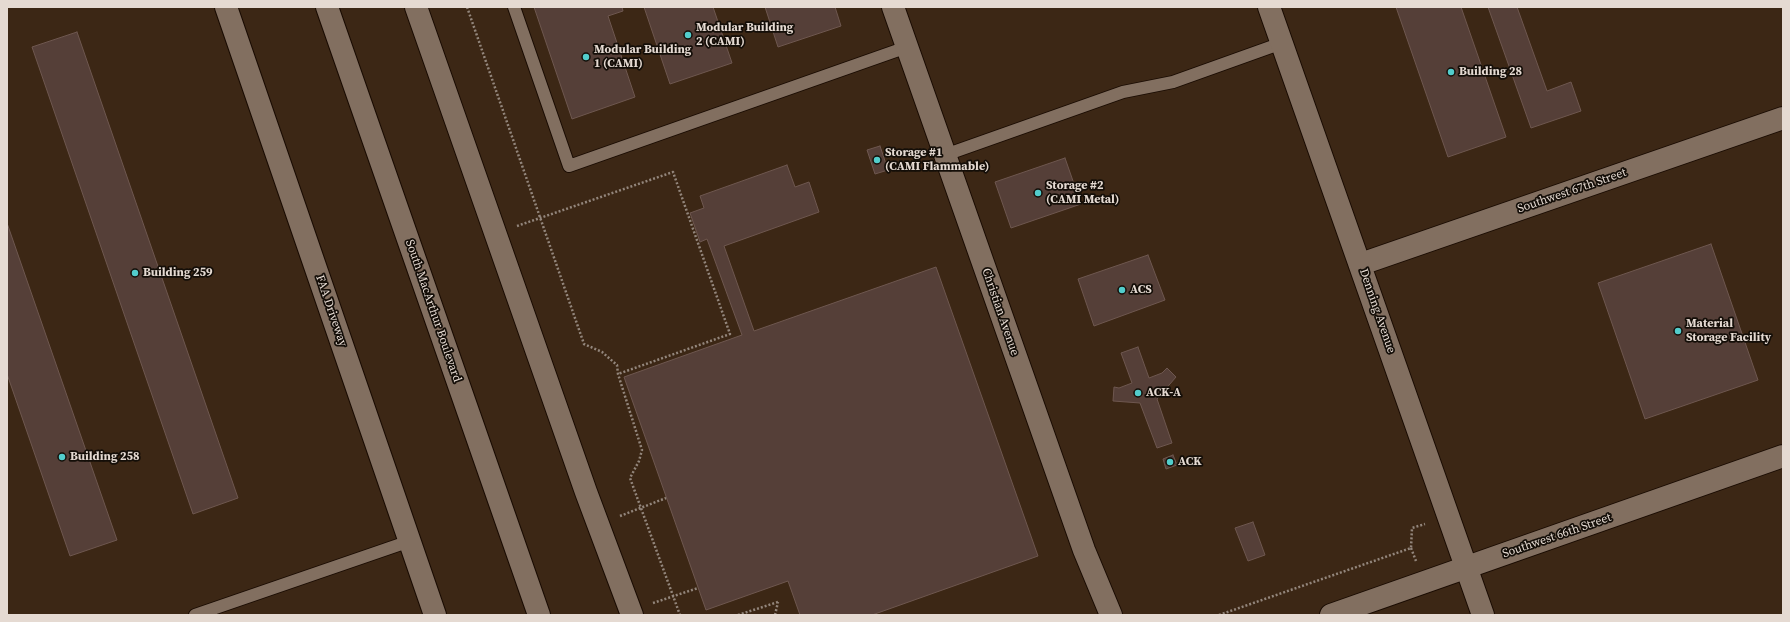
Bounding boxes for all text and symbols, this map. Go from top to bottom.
place label: Modular Building 2 (CAMI) [696,21,793,49]
marker: Modular Building 2 (CAMI) [683,30,693,40]
place label: Modular Building 1 (CAMI) [594,43,691,71]
marker: Modular Building 1 (CAMI) [581,52,591,62]
place label: Building 28 [1459,65,1522,79]
marker: Building 28 [1446,67,1456,77]
place label: Storage #1 (CAMI Flammable) [885,146,989,174]
marker: Storage #1 (CAMI Flammable) [872,155,882,165]
street label: Southwest 67th Street [1516,166,1628,216]
place label: Storage #2 (CAMI Metal) [1046,179,1119,207]
marker: Storage #2 (CAMI Metal) [1033,188,1043,198]
street label: South MacArthur Boulevard [402,238,464,384]
place label: Building 259 [143,266,213,280]
street label: Christian Avenue [978,266,1022,358]
street label: Denning Avenue [1356,267,1398,355]
marker: Building 259 [130,268,140,278]
street label: FAA Driveway [312,273,350,349]
place label: ACS [1130,283,1152,297]
marker: ACS [1117,285,1127,295]
place label: Material Storage Facility [1686,317,1771,345]
marker: Material Storage Facility [1673,326,1683,336]
place label: ACK-A [1146,386,1181,400]
marker: ACK-A [1133,388,1143,398]
place label: Building 258 [70,450,140,464]
marker: Building 258 [57,452,67,462]
place label: ACK [1178,455,1202,469]
marker: ACK [1165,457,1175,467]
street label: Southwest 66th Street [1501,511,1613,561]

